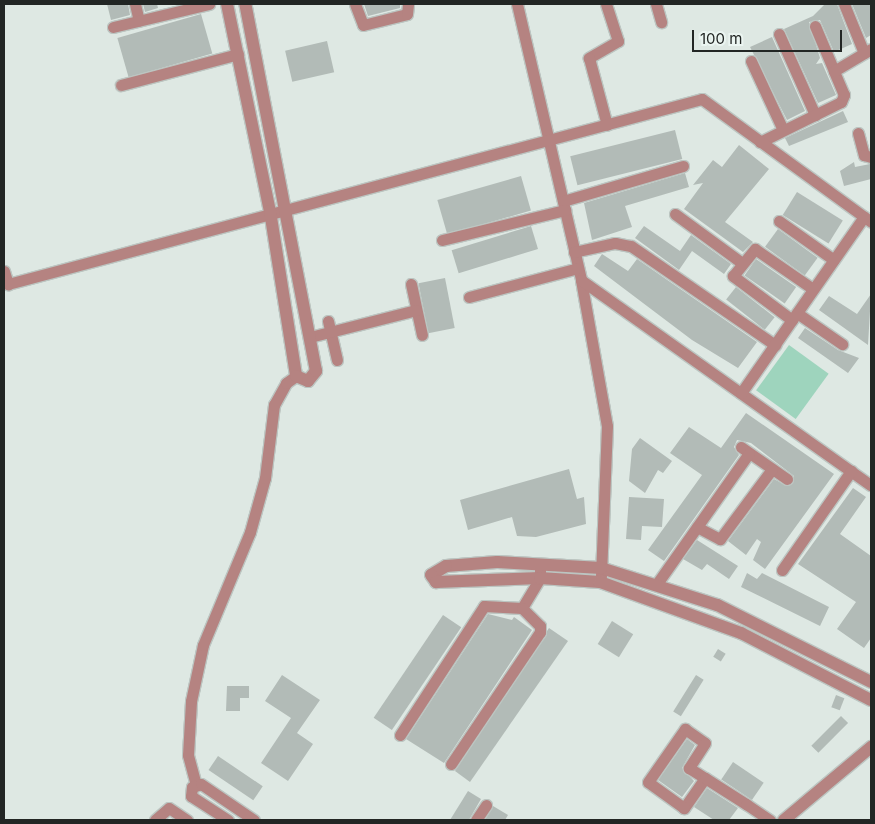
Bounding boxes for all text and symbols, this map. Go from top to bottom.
scale bar [695,20,845,52]
text: 100 m [700,29,742,48]

